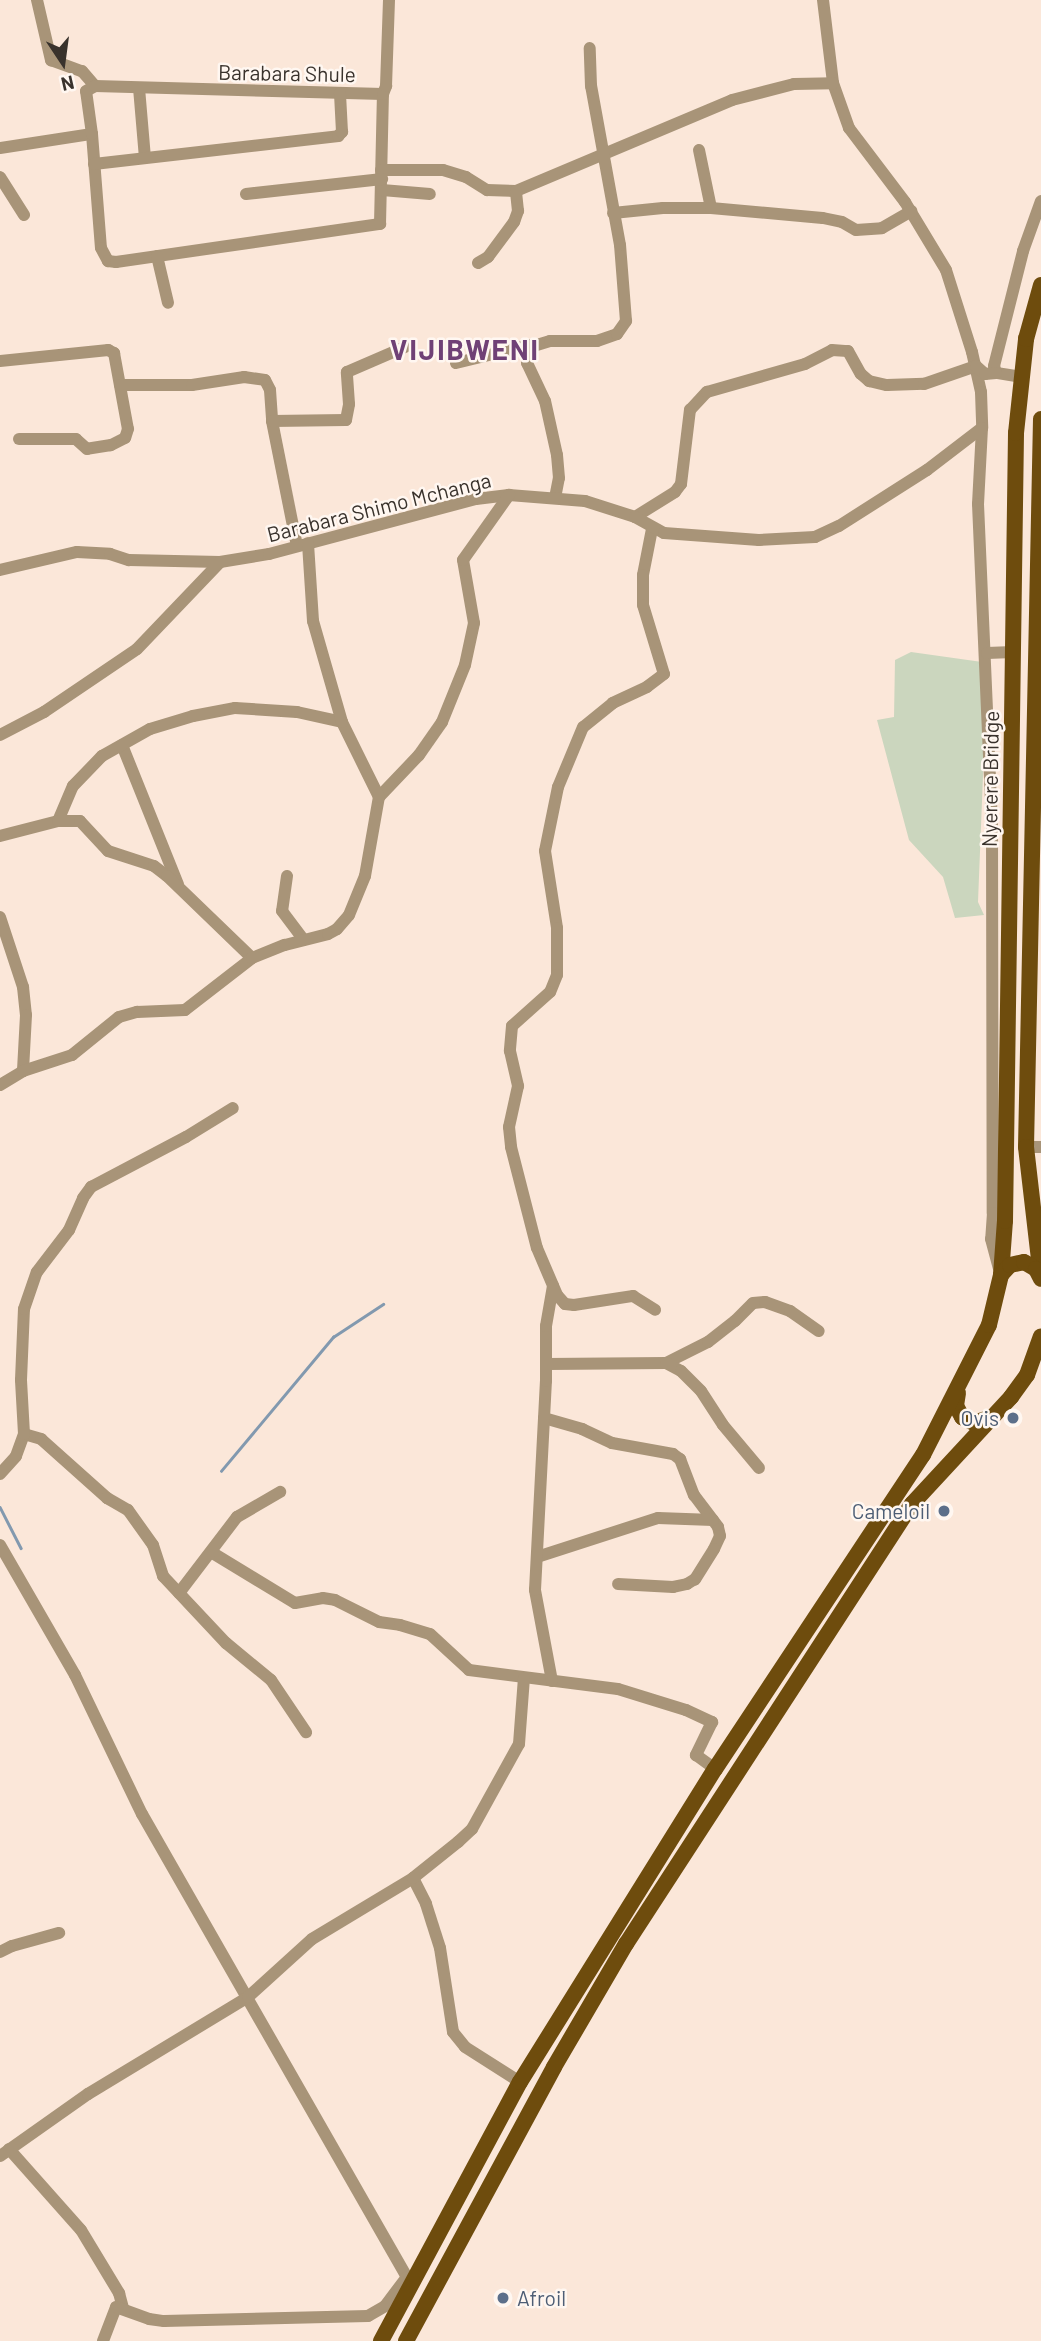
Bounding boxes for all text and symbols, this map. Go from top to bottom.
north arrow [28,28,98,98]
street label: Barabara Shule [218,59,356,87]
text: N [59,71,77,97]
district label: VIJIBWENI [391,332,539,366]
street label: Barabara Shimo Mchanga [264,467,494,547]
street label: Nyerere Bridge [976,711,1004,847]
place label: Ovis [961,1405,999,1431]
marker: Ovis [1005,1410,1021,1426]
place label: Cameloil [852,1498,930,1524]
marker: Cameloil [936,1503,952,1519]
place label: Afroil [517,2285,566,2311]
marker: Afroil [495,2290,511,2306]

